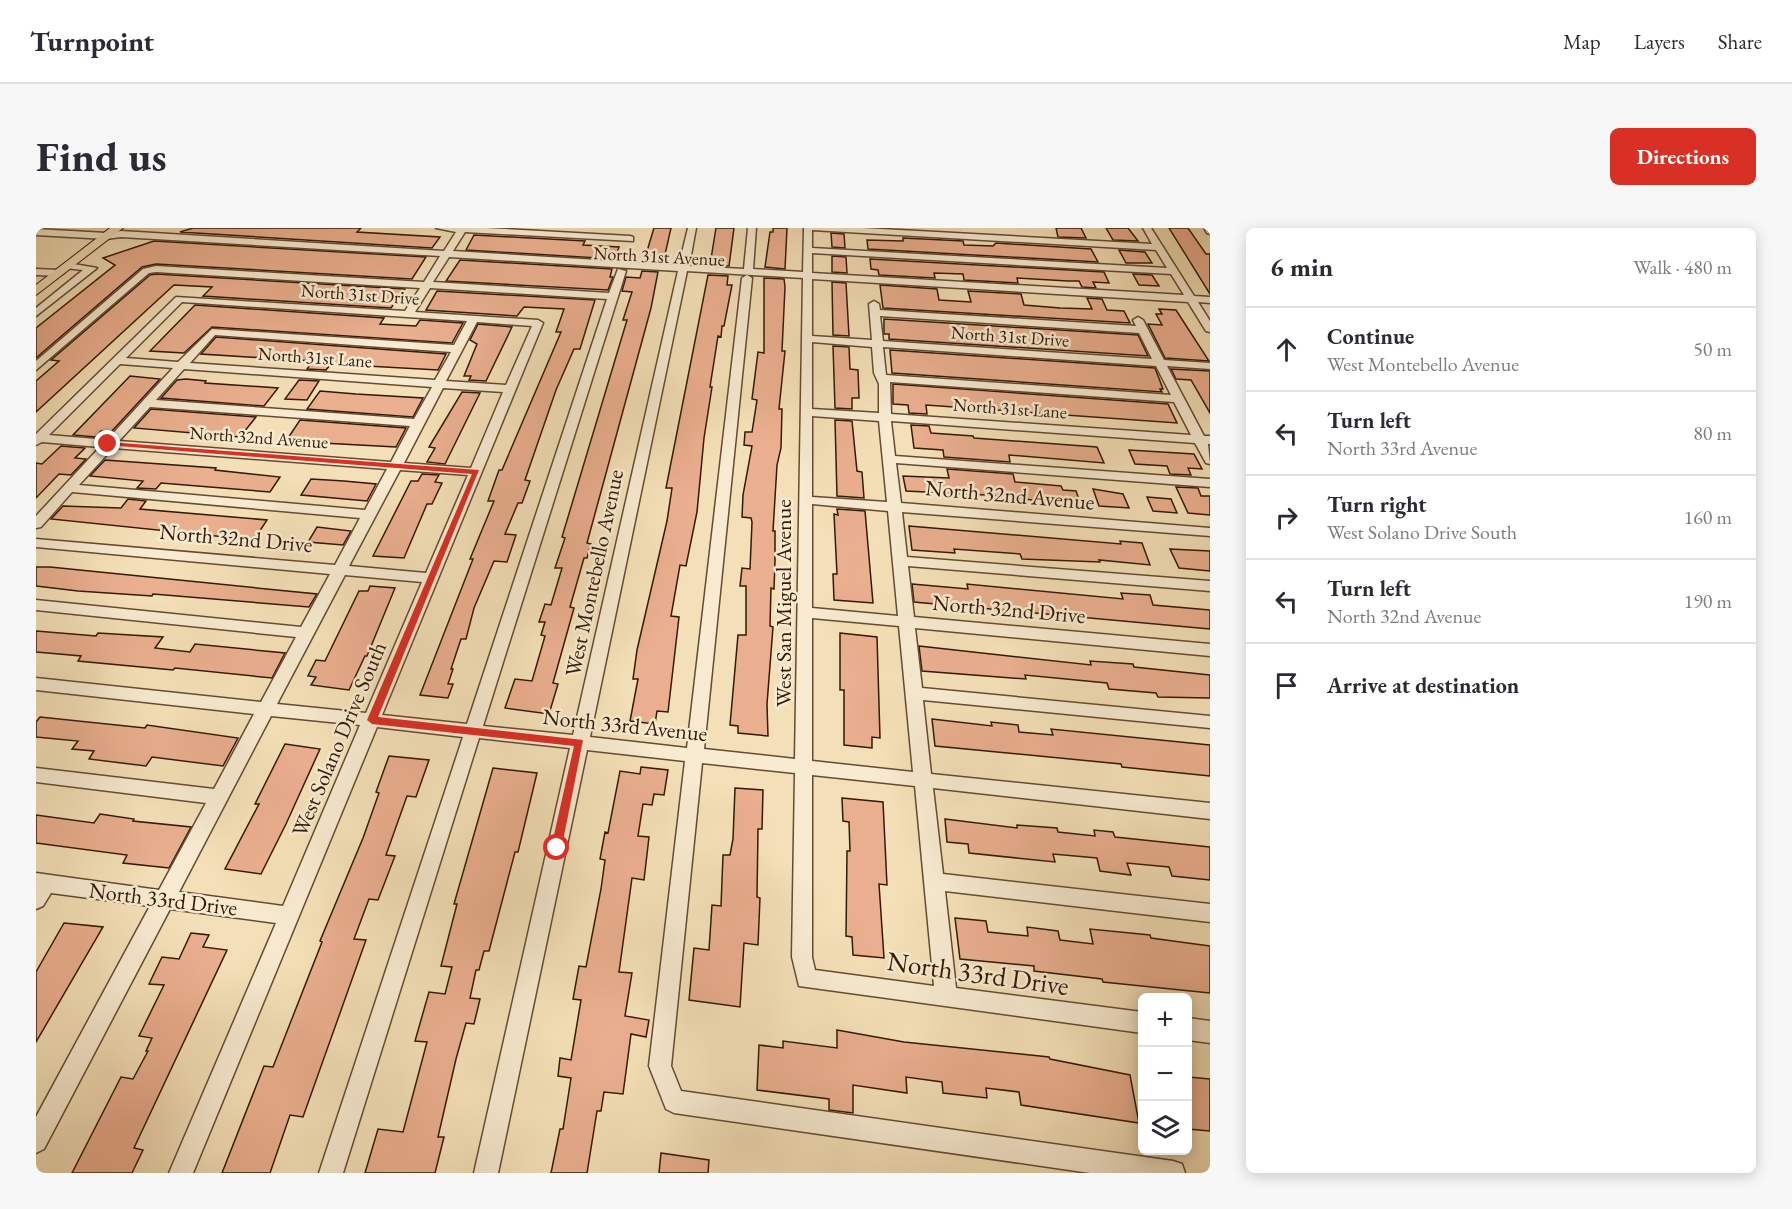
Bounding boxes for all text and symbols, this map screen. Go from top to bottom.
text: Turnpoint [30,23,154,59]
text: Map [1563,28,1601,55]
text: Layers [1634,28,1685,55]
text: Share [1718,28,1762,55]
button: Directions [1610,128,1756,185]
text: Find us [36,129,167,184]
street label: North 31st Avenue [593,241,725,271]
text: 6 min [1270,250,1333,284]
text: Walk · 480 m [1633,254,1732,280]
street label: North 31st Drive [300,278,420,310]
street label: North 31st Drive [950,320,1070,352]
text: Continue [1327,322,1414,351]
icon: ahead [1270,333,1303,366]
text: 50 m [1693,336,1732,362]
street label: North 31st Lane [257,342,373,372]
text: West Montebello Avenue [1327,351,1519,377]
street label: North 31st Lane [952,393,1068,423]
text: Turn left [1327,406,1411,435]
icon: left [1270,417,1303,450]
text: 80 m [1693,420,1732,446]
street label: North 32nd Avenue [189,421,329,453]
route end [94,430,120,456]
text: North 33rd Avenue [1327,435,1477,461]
street label: West Montebello Avenue [558,466,630,679]
street label: North 32nd Avenue [924,473,1096,517]
text: Turn right [1327,490,1426,519]
street label: West San Miguel Avenue [769,499,798,707]
icon: right [1270,501,1303,534]
text: 160 m [1684,504,1732,530]
street label: North 32nd Drive [158,517,314,559]
text: West Solano Drive South [1327,519,1517,545]
text: Turn left [1327,574,1411,603]
icon: left [1270,585,1303,618]
street label: North 32nd Drive [931,588,1087,630]
text: 190 m [1684,588,1732,614]
text: North 32nd Avenue [1327,603,1481,629]
street label: West Solano Drive South [285,637,393,841]
icon: arrive [1270,669,1303,702]
text: Arrive at destination [1327,671,1519,700]
street label: North 33rd Avenue [541,702,709,748]
route start [543,834,569,860]
street label: North 33rd Drive [87,876,239,923]
street label: North 33rd Drive [885,943,1071,1003]
map controls [1138,993,1192,1155]
button: + [1138,993,1192,1047]
button: − [1138,1047,1192,1101]
button: layers [1138,1101,1192,1155]

